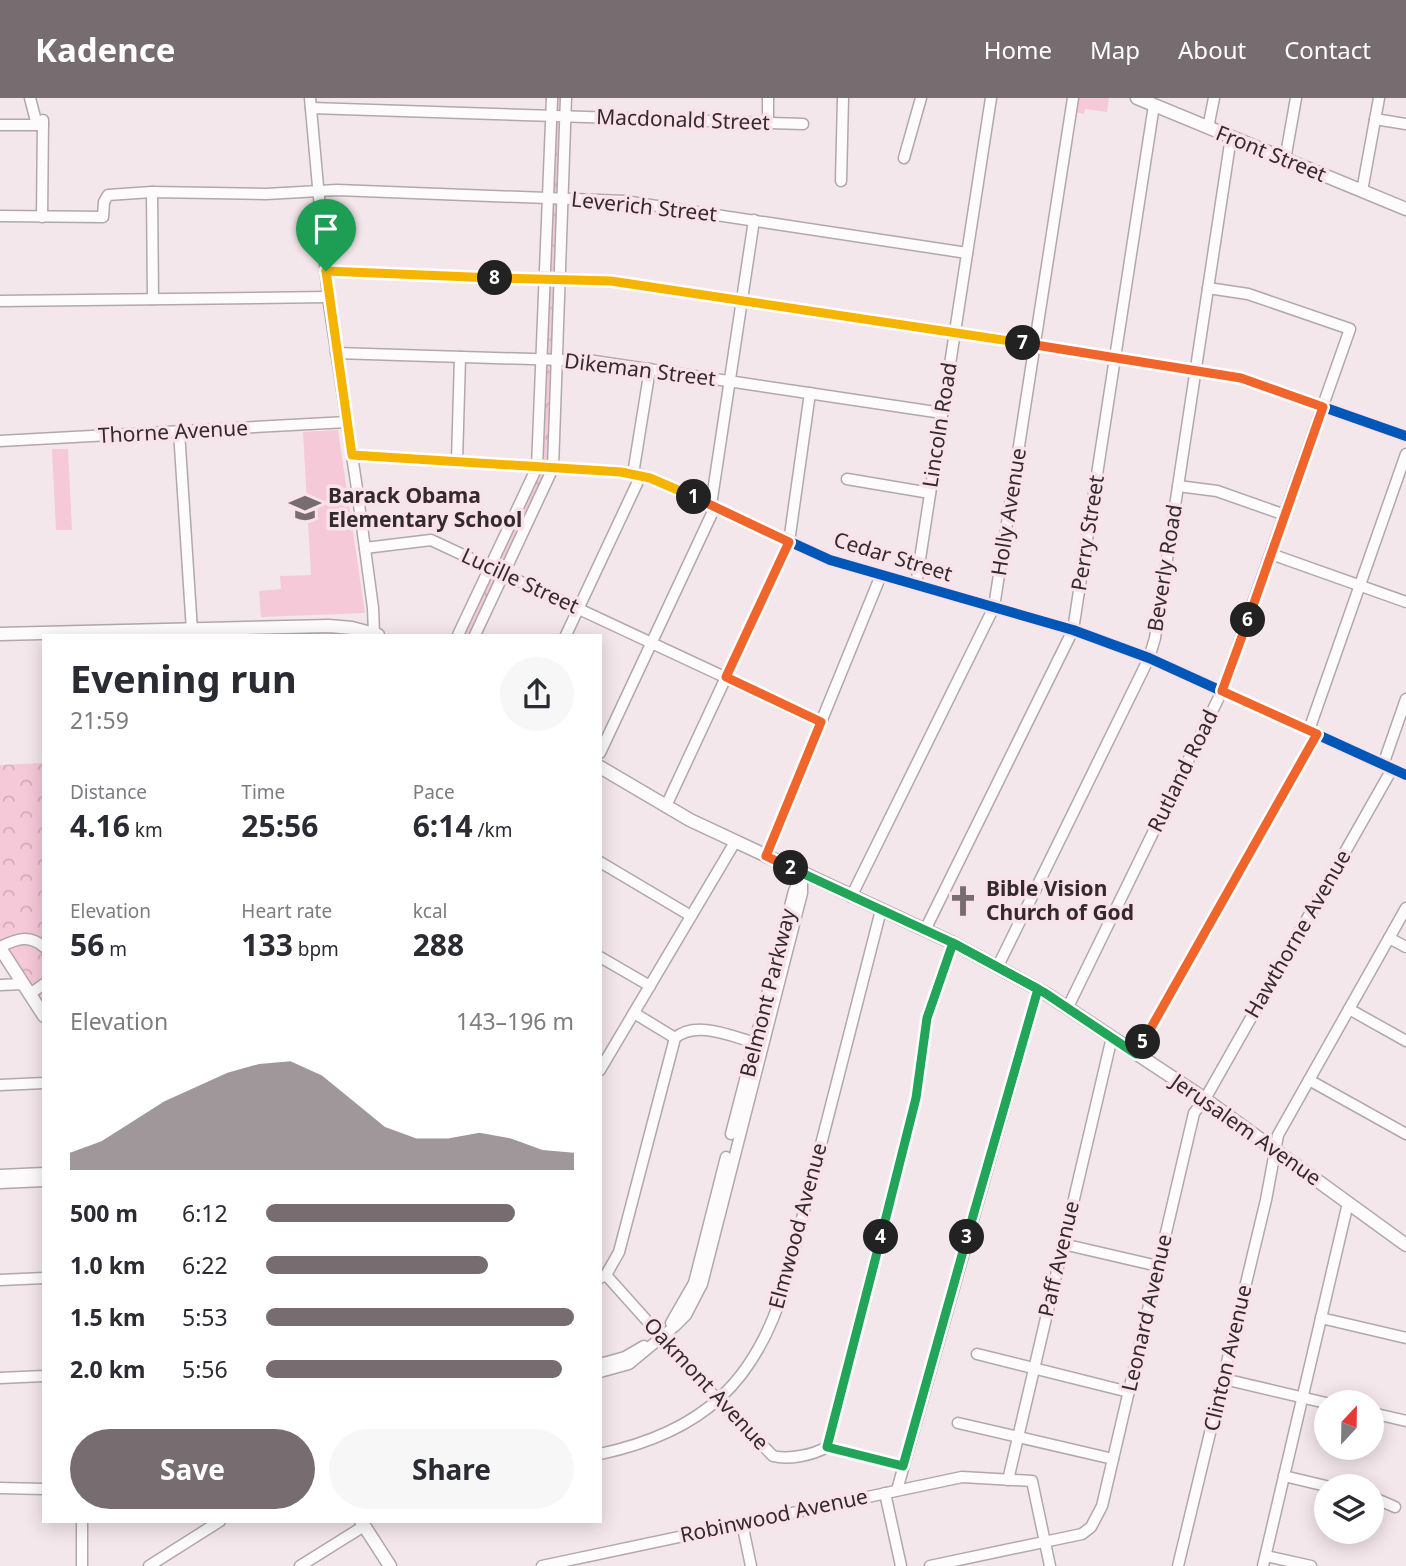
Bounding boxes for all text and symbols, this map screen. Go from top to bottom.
text: Kadence [35,27,175,72]
text: Home [984,33,1052,66]
text: Map [1090,33,1140,66]
text: About [1178,33,1246,66]
text: Contact [1284,33,1371,66]
street label: Macdonald Street [596,102,771,136]
street label: Front Street [1212,118,1331,188]
street label: Leverich Street [570,184,719,228]
pin [296,199,356,271]
icon: arrive [307,210,345,248]
pin: 8 [477,260,512,296]
text: 8 [489,264,500,290]
pin: 7 [1006,326,1040,360]
text: 7 [1017,329,1028,355]
street label: Dikeman Street [563,346,718,392]
street label: Lincoln Road [915,360,963,490]
street label: Thorne Avenue [97,413,249,449]
street label: Holly Avenue [984,446,1032,578]
street label: Perry Street [1064,473,1110,593]
pin: 1 [676,480,712,514]
place label: Barack Obama Elementary School [328,481,522,533]
text: 1 [688,483,699,509]
school or university icon: Barack Obama Elementary School [288,491,322,525]
street label: Beverly Road [1140,502,1188,633]
street label: Cedar Street [831,525,956,587]
street label: Lucille Street [457,541,584,620]
pin: 6 [1230,602,1266,638]
text: 6 [1242,606,1253,632]
text: Evening run [70,652,297,704]
button: share [500,657,574,731]
text: 21:59 [70,704,129,736]
street label: Rutland Road [1140,705,1224,836]
text: Distance [70,779,147,805]
text: Time [241,779,285,805]
text: Pace [413,779,455,805]
text: 4.16 [70,805,130,846]
text: 25:56 [241,805,318,846]
text: 6:14 [413,805,473,846]
text: km [130,817,163,843]
text: /km [473,817,513,843]
street label: Hawthorne Avenue [1238,844,1357,1023]
pin: 2 [774,850,808,886]
text: 2 [785,854,796,880]
place label: Bible Vision Church of God [986,874,1134,926]
church icon: Bible Vision Church of God [946,884,980,918]
text: Elevation [70,898,151,924]
text: Heart rate [241,898,332,924]
text: kcal [413,898,447,924]
street label: Belmont Parkway [733,905,802,1080]
text: 56 [70,924,104,965]
text: 133 [241,924,293,965]
text: 288 [413,924,464,965]
text: m [104,936,127,962]
text: bpm [293,936,339,962]
text: Elevation [70,1005,168,1037]
text: 143–196 m [456,1005,574,1037]
pin: 5 [1126,1024,1160,1060]
text: 5 [1137,1028,1148,1054]
street label: Jerusalem Avenue [1164,1066,1327,1191]
street label: Elmwood Avenue [761,1140,833,1312]
text: 500 m [70,1197,138,1229]
text: 6:12 [182,1197,228,1229]
street label: Paff Avenue [1031,1198,1085,1319]
pin: 4 [864,1220,898,1254]
pin: 3 [950,1220,984,1254]
text: 4 [875,1223,886,1249]
text: 3 [961,1223,972,1249]
street label: Leonard Avenue [1114,1231,1178,1394]
text: 1.0 km [70,1249,145,1281]
text: 6:22 [182,1249,228,1281]
street label: Clinton Avenue [1197,1282,1257,1434]
text: 1.5 km [70,1301,145,1333]
text: 5:53 [182,1301,228,1333]
street label: Oakmont Avenue [638,1311,775,1456]
text: 2.0 km [70,1353,145,1385]
text: 5:56 [182,1353,228,1385]
north arrow [1314,1390,1384,1460]
map controls [1314,1390,1384,1544]
button: Save [70,1429,315,1509]
button: Share [329,1429,574,1509]
button: layers [1314,1474,1384,1544]
street label: Robinwood Avenue [677,1481,870,1549]

